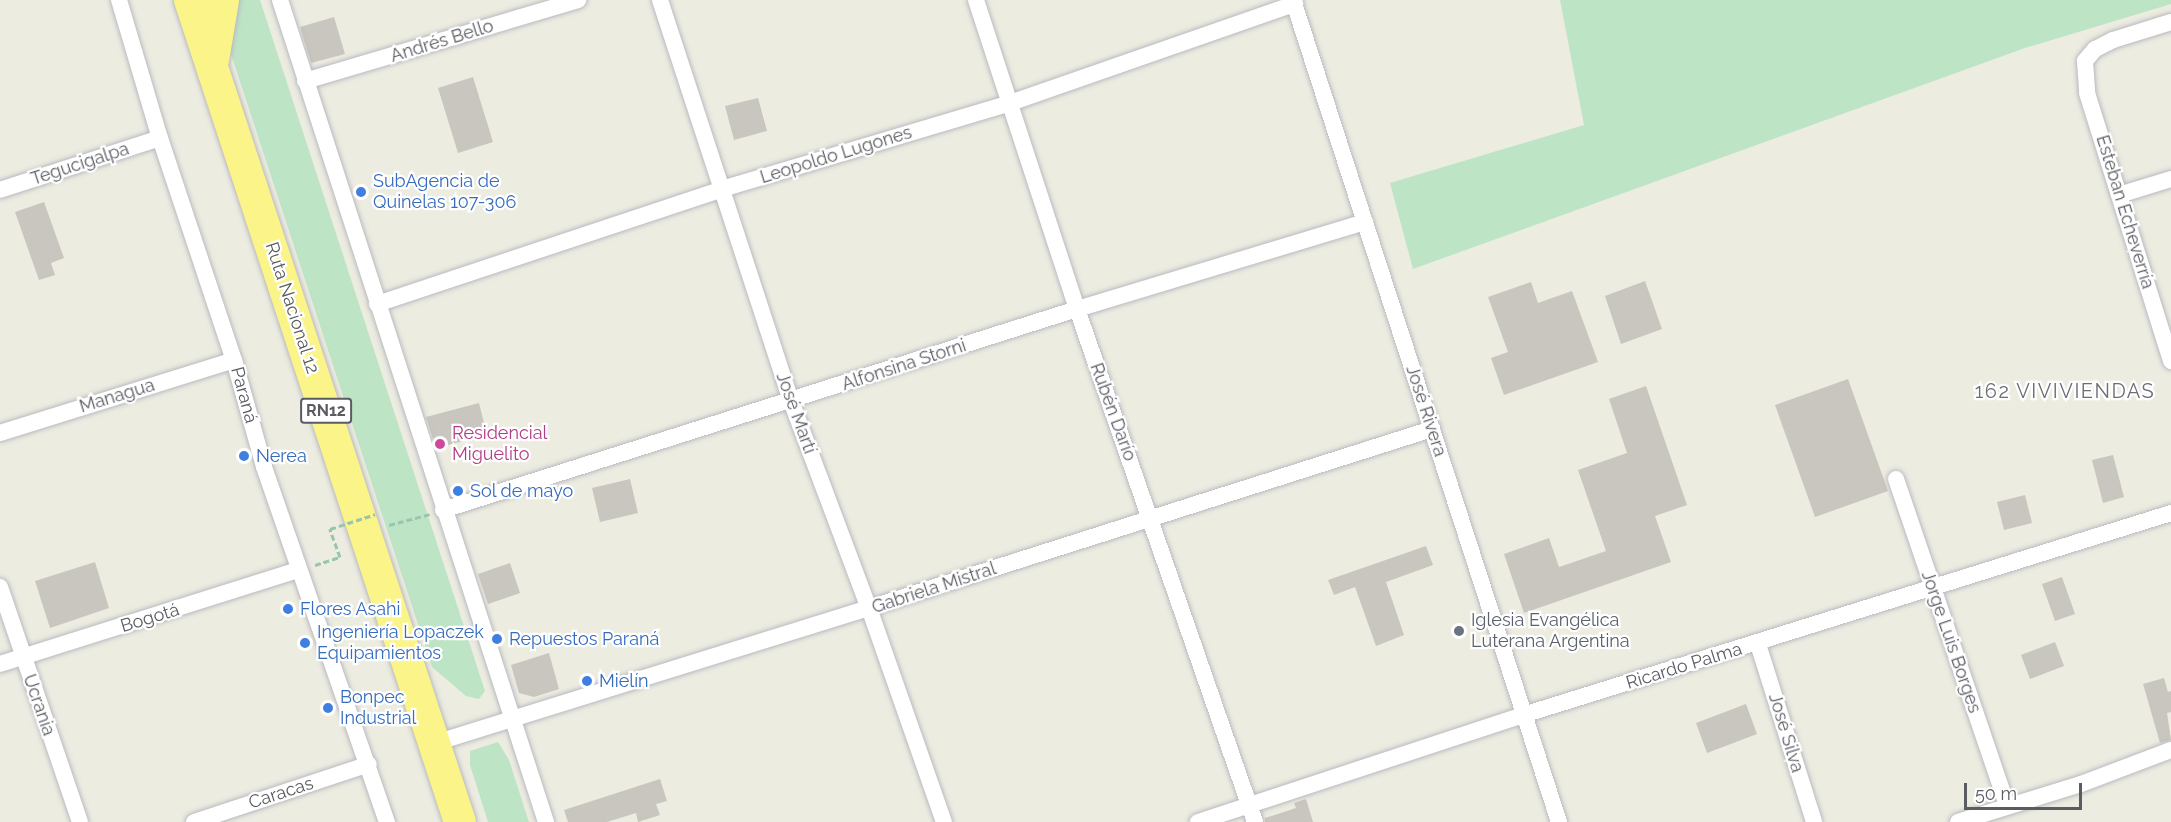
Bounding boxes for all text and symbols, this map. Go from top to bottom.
street label: Andrés Bello [388,15,496,67]
street label: Leopoldo Lugones [758,122,914,188]
street label: Esteban Echeverría [2091,133,2159,291]
street label: Tegucigalpa [28,138,132,190]
place label: SubAgencia de Quinelas 107-306 [373,171,516,213]
marker: SubAgencia de Quinelas 107-306 [354,185,368,199]
street label: Ruta Nacional 12 [260,239,324,377]
street label: Alfonsina Storni [839,335,969,395]
street label: Rubén Darío [1085,360,1141,464]
street label: José Rivera [1401,363,1451,459]
street label: Paraná [226,365,262,425]
street label: José Martí [771,369,821,457]
street label: Managua [77,374,157,418]
district label: 162 VIVIVIENDAS [1974,379,2156,403]
road number: RN12 [299,398,353,424]
place label: Residencial Miguelito [452,423,547,466]
marker: Residencial Miguelito [433,437,447,451]
place label: Nerea [256,445,307,467]
marker: Nerea [237,449,251,463]
place label: Sol de mayo [470,480,574,502]
marker: Sol de mayo [451,484,465,498]
street label: Gabriela Mistral [869,558,999,618]
street label: Jorge Luis Borges [1917,568,1985,716]
place label: Flores Asahi [300,598,401,620]
street label: Bogotá [118,599,182,637]
marker: Flores Asahi [281,602,295,616]
place label: Iglesia Evangélica Luterana Argentina [1471,610,1630,652]
place label: Ingeniería Lopaczek Equipamientos [317,622,484,664]
marker: Iglesia Evangélica Luterana Argentina [1452,624,1466,638]
place label: Repuestos Paraná [509,628,659,650]
marker: Repuestos Paraná [490,632,504,646]
marker: Ingeniería Lopaczek Equipamientos [298,636,312,650]
street label: Ricardo Palma [1623,638,1745,694]
place label: Mielín [599,670,649,692]
street label: Ucrania [18,671,60,739]
marker: Mielín [580,674,594,688]
place label: Bonpec Industrial [340,687,417,730]
street label: José Silva [1764,691,1808,775]
marker: Bonpec Industrial [321,701,335,715]
scale bar [1967,771,2086,809]
street label: Caracas [246,772,316,814]
text: 50 m [1975,783,2017,804]

